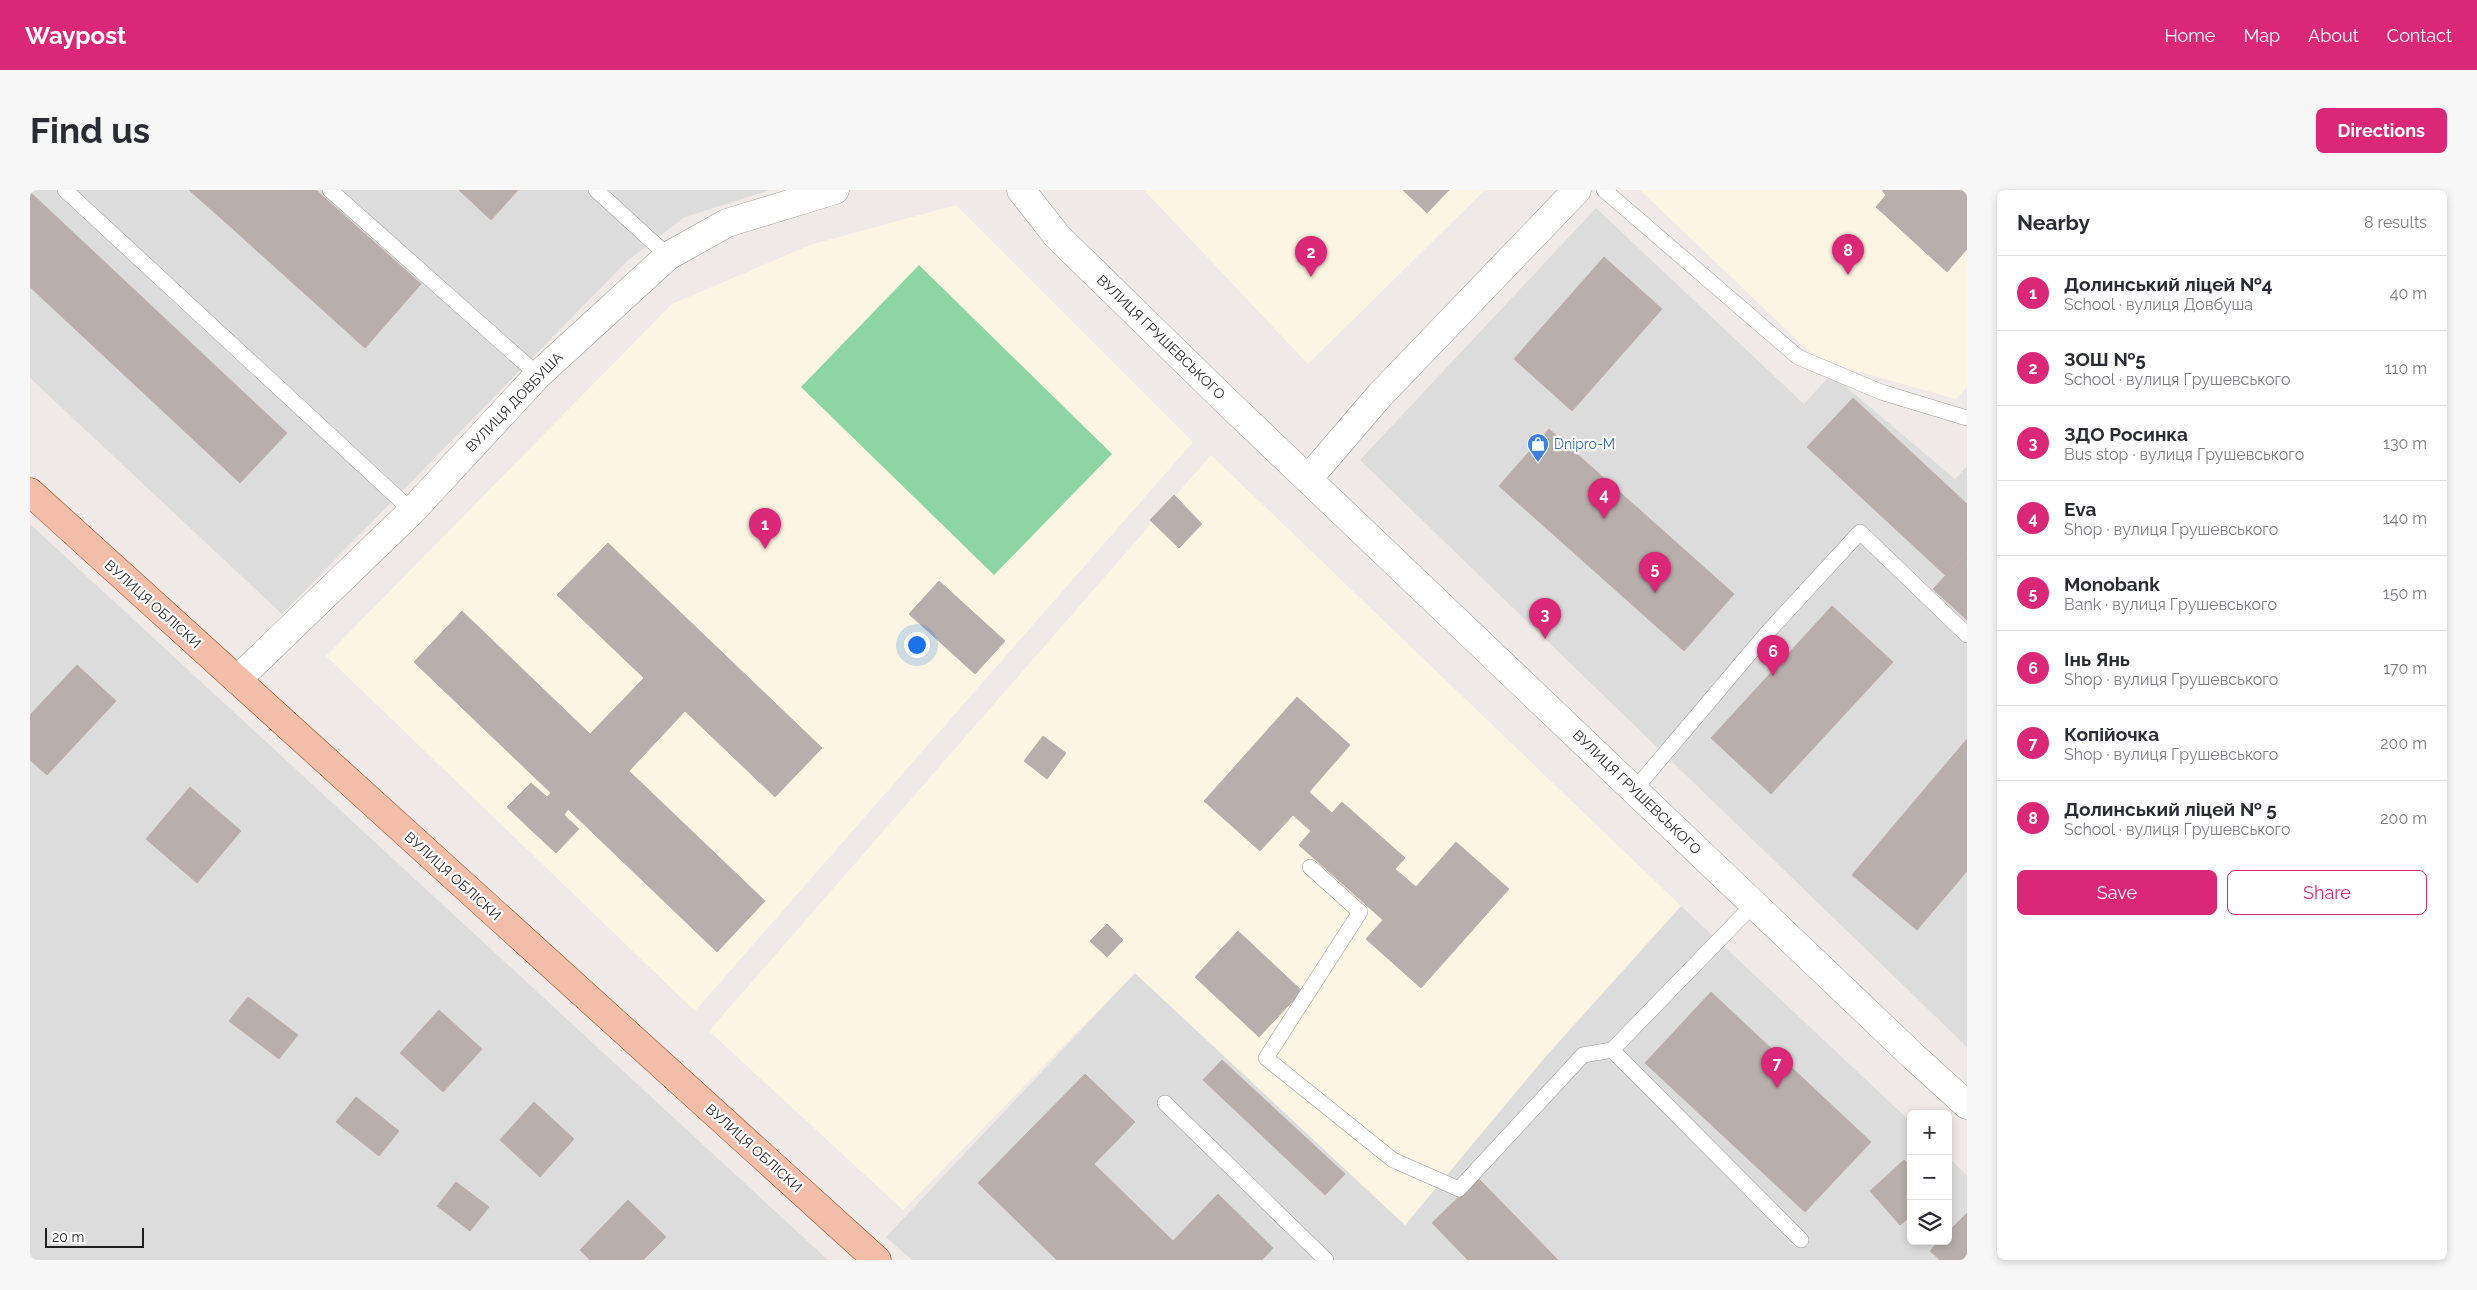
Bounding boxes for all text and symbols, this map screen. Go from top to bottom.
text: Waypost [25,21,126,50]
text: Home [2164,25,2215,46]
text: Map [2243,25,2280,46]
text: About [2308,25,2359,46]
text: Contact [2387,25,2452,46]
button: Directions [2316,108,2447,153]
text: Find us [30,110,150,151]
text: Nearby [2017,210,2090,235]
text: 8 results [2364,213,2427,232]
pin: 8 [1832,234,1864,275]
pin: 2 [1295,236,1327,277]
street label: ВУЛИЦЯ ГРУШЕВСЬКОГО [1094,272,1228,402]
text: Долинський ліцей №4 [2064,273,2273,295]
text: 1 [2029,284,2037,303]
text: 40 m [2390,284,2427,303]
text: School · вулиця Довбуша [2064,295,2253,314]
street label: ВУЛИЦЯ ДОВБУША [462,348,566,455]
text: ЗОШ №5 [2064,348,2146,370]
text: 2 [2028,359,2038,378]
text: 110 m [2385,359,2427,378]
text: School · вулиця Грушевського [2064,370,2291,389]
text: ЗДО Росинка [2064,423,2188,445]
shop icon: Dnipro-M [1526,432,1550,463]
text: 3 [2029,434,2037,453]
text: 130 m [2383,434,2427,453]
place label: Dnipro-M [1554,436,1615,452]
text: Bus stop · вулиця Грушевського [2064,445,2304,464]
pin: 4 [1588,478,1620,519]
text: Eva [2064,498,2096,520]
pin: 1 [749,508,781,549]
text: 4 [2028,509,2038,528]
text: 140 m [2383,509,2427,528]
text: Shop · вулиця Грушевського [2064,520,2278,539]
pin: 5 [1639,552,1671,593]
street label: ВУЛИЦЯ ОБЛІСКИ [102,557,204,651]
text: Monobank [2064,573,2160,595]
text: 5 [2029,584,2037,603]
text: 150 m [2383,584,2427,603]
text: Bank · вулиця Грушевського [2064,595,2277,614]
pin: 3 [1529,598,1561,639]
your location [904,632,930,658]
pin: 6 [1757,635,1789,676]
text: Інь Янь [2064,648,2130,670]
text: 6 [2028,659,2038,678]
text: 170 m [2383,659,2427,678]
text: Shop · вулиця Грушевського [2064,670,2278,689]
text: Копійочка [2064,723,2159,745]
street label: ВУЛИЦЯ ГРУШЕВСЬКОГО [1570,727,1704,857]
text: 7 [2029,734,2037,753]
text: 200 m [2380,734,2427,753]
text: Shop · вулиця Грушевського [2064,745,2278,764]
text: Долинський ліцей № 5 [2064,798,2277,820]
text: 8 [2028,809,2038,828]
text: 200 m [2380,809,2427,828]
text: School · вулиця Грушевського [2064,820,2291,839]
street label: ВУЛИЦЯ ОБЛІСКИ [402,829,504,923]
button: Save [2017,870,2217,915]
button: Share [2227,870,2427,915]
pin: 7 [1761,1047,1793,1088]
street label: ВУЛИЦЯ ОБЛІСКИ [703,1101,805,1195]
map controls [1907,1110,1952,1245]
button: + [1907,1110,1952,1155]
button: − [1907,1155,1952,1200]
button: layers [1907,1200,1952,1245]
scale bar [45,1225,144,1248]
text: 20 m [52,1229,84,1245]

